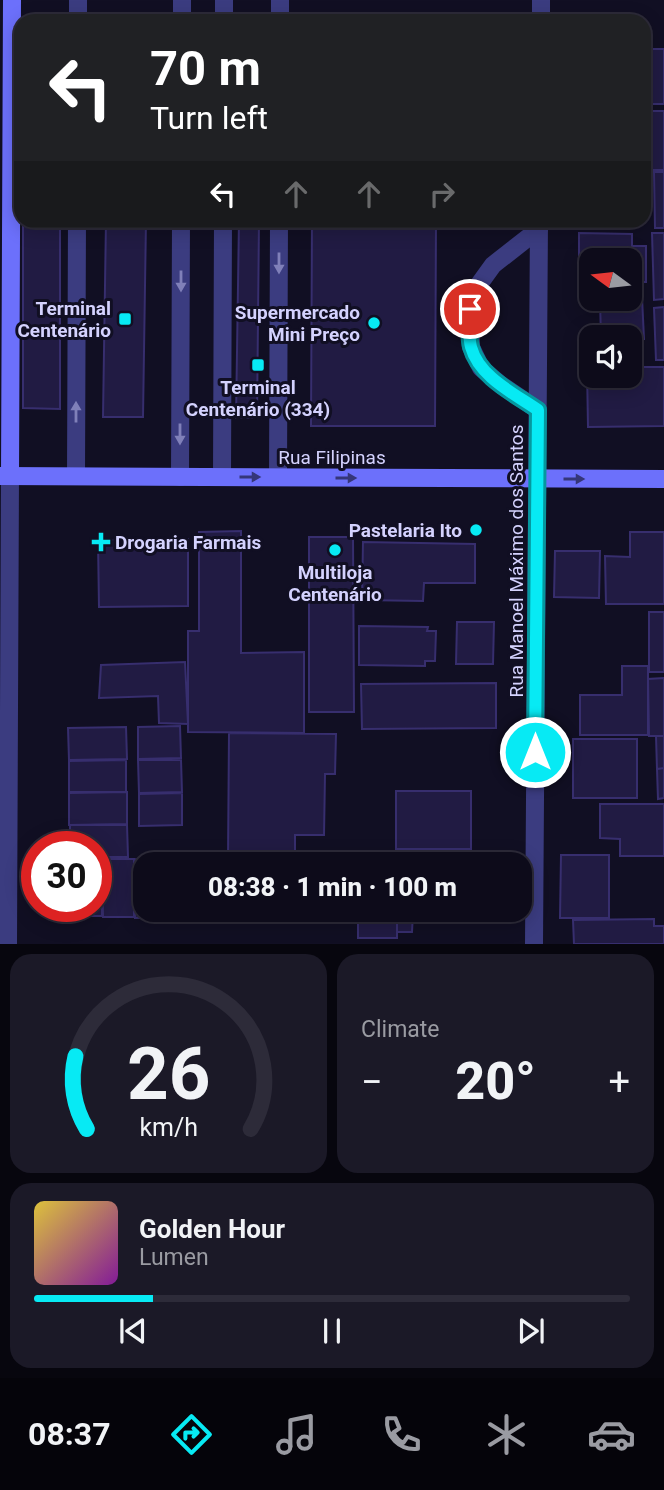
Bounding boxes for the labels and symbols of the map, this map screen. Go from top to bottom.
north arrow [579,248,642,312]
one-way arrow [273,253,285,275]
one-way arrow [175,270,187,292]
pin [440,279,500,339]
place label: Terminal Centenário [17,297,111,342]
place label: Supermercado Mini Preço [235,301,360,346]
marker: Terminal Centenário [117,311,133,327]
marker: Supermercado Mini Preço [366,315,382,331]
marker: Terminal Centenário (334) [250,357,266,373]
place label: Terminal Centenário (334) [186,376,330,421]
one-way arrow [70,400,82,422]
one-way arrow [174,423,186,445]
street label: Rua Manoel Máximo dos Santos [505,425,528,697]
street label: Rua Filipinas [278,446,386,469]
one-way arrow [239,471,261,483]
one-way arrow [335,472,357,484]
one-way arrow [563,473,585,485]
place label: Pastelaria Ito [349,519,462,542]
marker: Pastelaria Ito [468,522,484,538]
place label: Drogaria Farmais [115,531,262,554]
marker: Drogaria Farmais [93,534,109,550]
marker: Multiloja Centenário [327,542,343,558]
place label: Multiloja Centenário [288,561,382,606]
position arrow [498,715,572,789]
speed limit sign: 30 [21,831,112,922]

